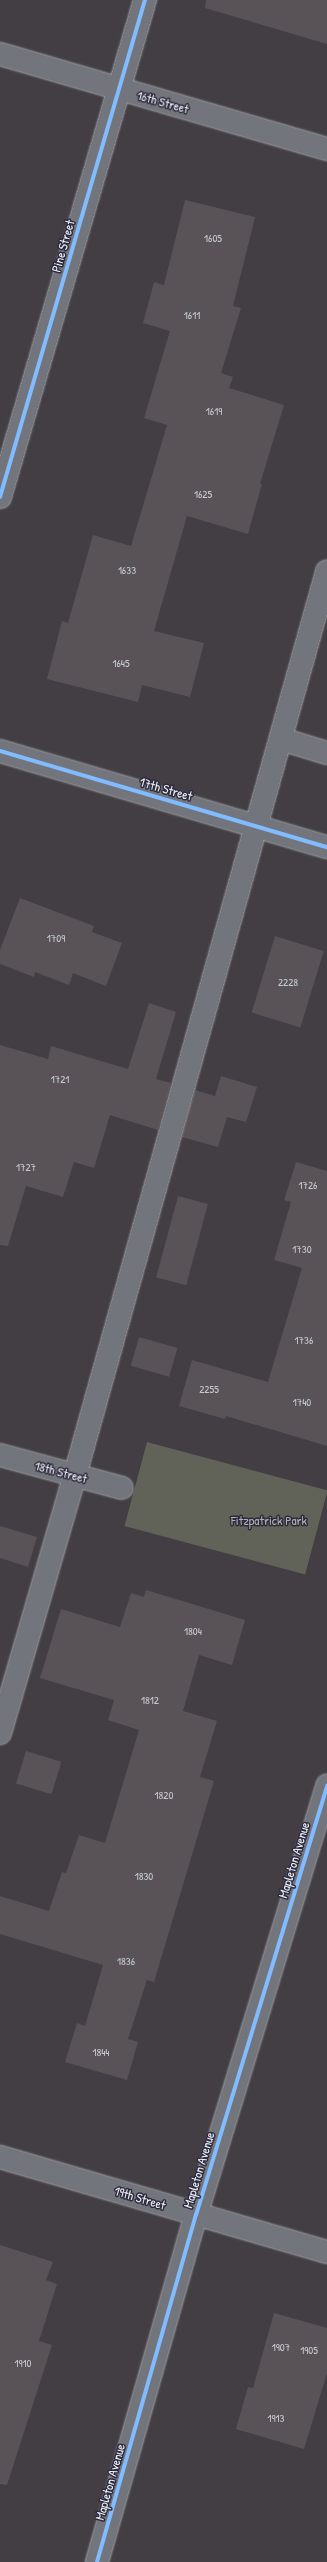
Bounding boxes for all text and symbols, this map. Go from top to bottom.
street label: 16th Street [135,87,191,117]
street label: Pine Street [48,218,78,274]
house number: 1605 [204,231,222,245]
house number: 1611 [184,308,200,322]
house number: 1619 [206,404,222,418]
house number: 1625 [194,487,212,501]
house number: 1633 [118,563,136,577]
house number: 1645 [112,656,130,670]
street label: 17th Street [138,774,194,804]
house number: 1709 [47,931,65,945]
house number: 2228 [278,975,298,989]
house number: 1721 [51,1072,69,1086]
house number: 1727 [16,1160,36,1174]
house number: 1726 [299,1178,317,1192]
house number: 1730 [292,1242,312,1256]
house number: 1736 [295,1333,313,1347]
house number: 2255 [199,1382,219,1396]
house number: 1740 [293,1395,311,1409]
street label: 18th Street [33,1458,89,1486]
park label: Fitzpatrick Park [231,1512,307,1528]
house number: 1804 [184,1624,202,1638]
house number: 1812 [141,1693,159,1707]
house number: 1820 [155,1788,173,1802]
street label: Mapleton Avenue [275,1820,313,1900]
house number: 1830 [135,1869,153,1883]
house number: 1836 [117,1954,135,1968]
house number: 1844 [92,2045,110,2059]
street label: Mapleton Avenue [180,2130,218,2210]
street label: 19th Street [113,2183,167,2213]
house number: 1907 [272,2340,290,2354]
house number: 1905 [300,2343,318,2357]
house number: 1910 [15,2356,31,2370]
house number: 1913 [268,2411,284,2425]
street label: Mapleton Avenue [92,2442,128,2522]

